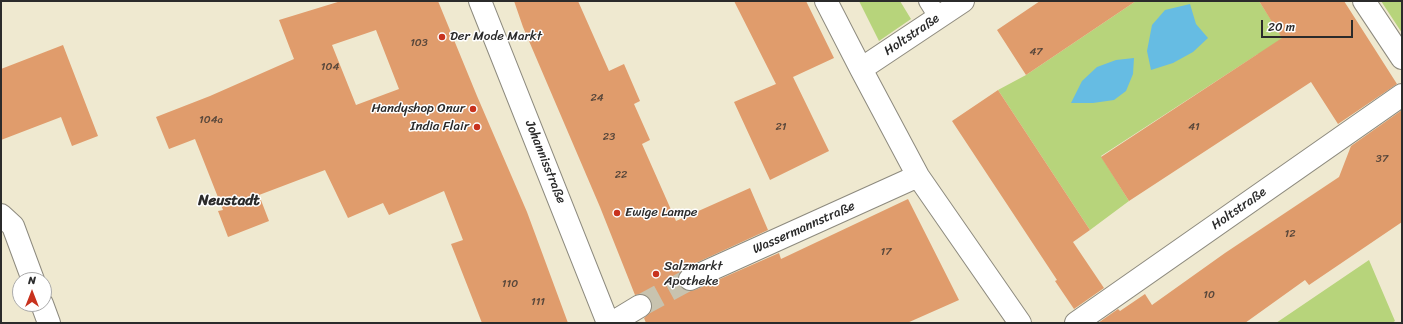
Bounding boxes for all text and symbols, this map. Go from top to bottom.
street label: Holtstraße [881,11,943,59]
scale bar [1263,12,1355,38]
text: 20 m [1268,16,1295,38]
place label: Der Mode Markt [450,29,542,45]
marker: Der Mode Markt [437,32,447,42]
house number: 103 [410,36,428,50]
house number: 47 [1029,45,1043,59]
house number: 104 [321,60,339,74]
house number: 24 [590,91,604,105]
place label: Handyshop Onur [371,101,465,117]
marker: Handyshop Onur [468,104,478,114]
house number: 104a [199,113,223,127]
street label: Johannisstraße [521,118,569,206]
place label: India Flair [410,119,469,135]
house number: 21 [775,120,787,134]
house number: 41 [1188,120,1200,134]
marker: India Flair [472,122,482,132]
house number: 23 [603,130,615,144]
house number: 37 [1376,152,1388,166]
house number: 22 [615,168,627,182]
street label: Holtstraße [1209,184,1269,234]
district label: Neustadt [198,192,260,210]
street label: Wassermannstraße [750,198,858,258]
place label: Ewige Lampe [625,205,697,221]
marker: Ewige Lampe [612,208,622,218]
house number: 12 [1284,227,1296,241]
house number: 17 [881,245,891,259]
place label: Salzmarkt Apotheke [664,259,723,290]
marker: Salzmarkt Apotheke [651,269,661,279]
text: N [28,271,36,290]
north arrow [12,272,52,312]
house number: 110 [502,277,518,291]
house number: 10 [1203,288,1215,302]
house number: 111 [531,295,545,309]

